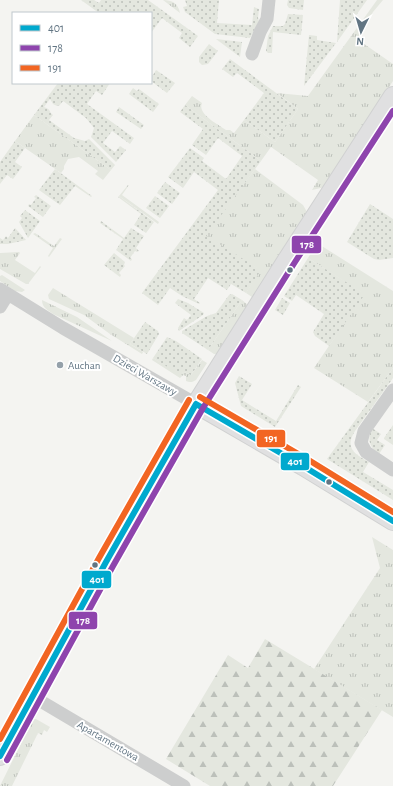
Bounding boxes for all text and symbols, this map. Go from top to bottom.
legend [12,12,152,84]
north arrow [341,12,381,52]
text: 401 [48,22,64,34]
text: N [356,36,364,47]
text: 178 [48,42,63,54]
text: 191 [48,62,62,74]
line badge: 178 [291,235,322,254]
text: 178 [300,239,314,250]
unlabelled marker [285,265,295,275]
street label: Dzieci Warszawy [111,352,179,398]
marker: Auchan [55,360,65,370]
place label: Auchan [68,360,100,371]
line badge: 191 [256,429,286,448]
text: 191 [264,433,278,444]
line badge: 401 [280,452,310,471]
text: 401 [287,456,303,467]
unlabelled marker [324,477,334,487]
unlabelled marker [90,560,100,570]
line badge: 401 [81,570,112,589]
text: 401 [89,574,105,585]
line badge: 178 [68,611,98,630]
text: 178 [76,615,90,626]
street label: Apartamentowa [75,719,141,763]

